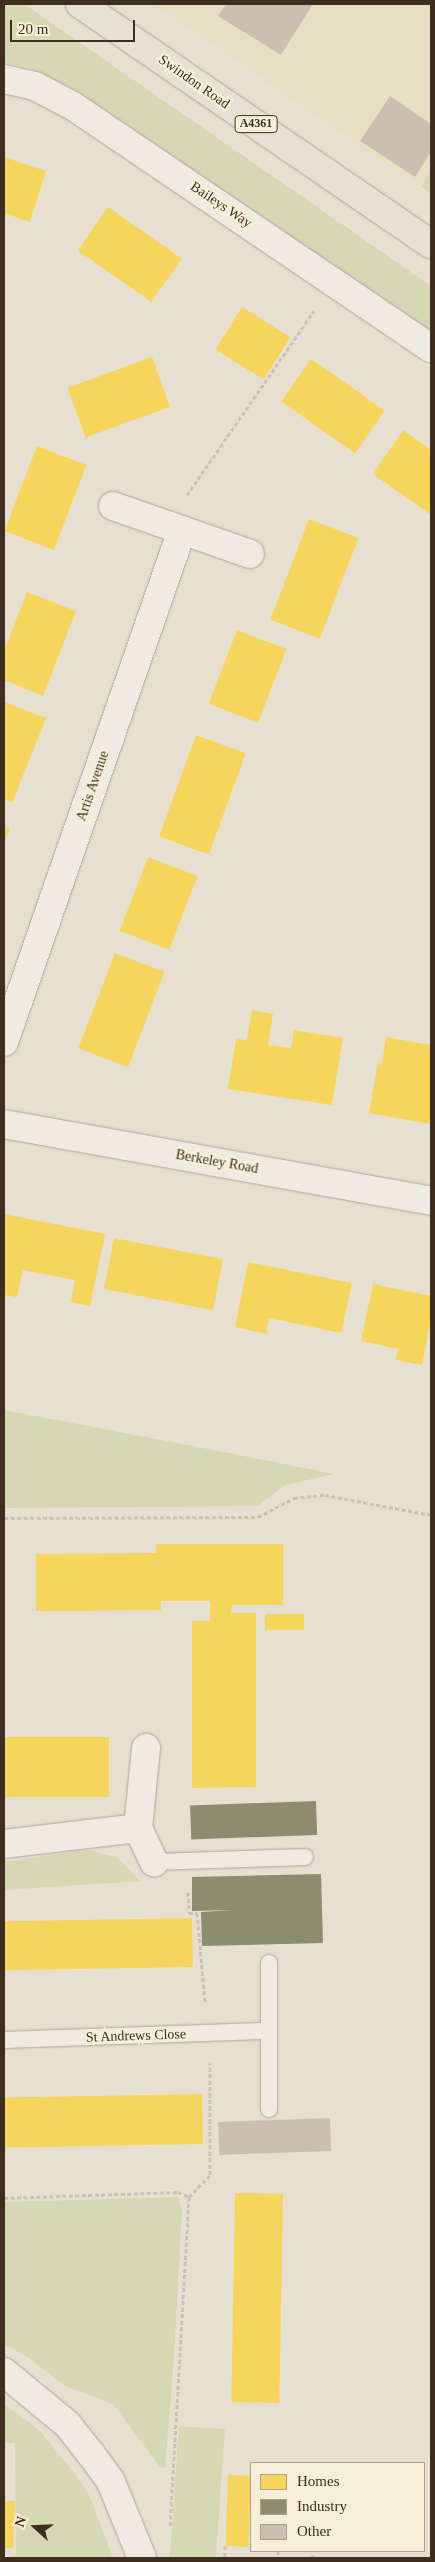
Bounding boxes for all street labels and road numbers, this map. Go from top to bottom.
street label: Swindon Road [155,51,233,113]
road number: A4361 [234,115,278,134]
street label: Baileys Way [187,178,255,232]
street label: Artis Avenue [73,748,113,824]
street label: Berkeley Road [174,1146,260,1178]
street label: St Andrews Close [85,2026,187,2046]

